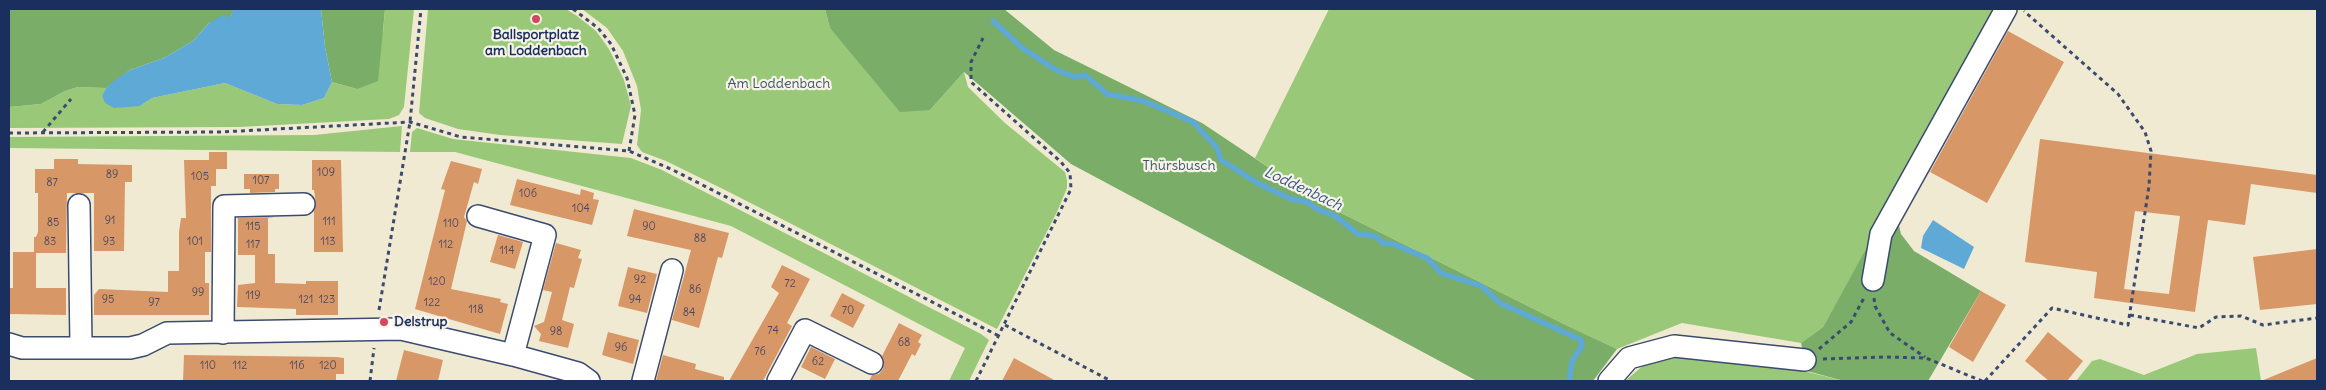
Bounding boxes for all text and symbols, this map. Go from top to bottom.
marker: Ballsportplatz am Loddenbach [530,13,542,25]
place label: Ballsportplatz am Loddenbach [485,27,587,59]
park label: Am Loddenbach [728,76,830,92]
park label: Thürsbusch [1142,158,1216,174]
water label: Loddenbach [1261,163,1345,215]
house number: 109 [317,166,335,180]
house number: 89 [106,168,118,182]
house number: 105 [191,170,209,184]
house number: 107 [253,174,269,188]
house number: 87 [46,176,58,190]
house number: 106 [519,187,537,201]
house number: 104 [572,202,590,216]
house number: 91 [105,214,115,228]
house number: 111 [322,215,336,229]
house number: 85 [47,216,59,230]
house number: 110 [443,217,459,231]
house number: 115 [245,220,261,234]
house number: 90 [642,220,656,234]
house number: 88 [694,232,706,246]
house number: 83 [44,235,56,249]
house number: 93 [103,235,115,249]
house number: 101 [187,235,203,249]
house number: 113 [321,235,335,249]
house number: 117 [246,238,260,252]
house number: 112 [439,238,453,252]
house number: 114 [499,244,515,258]
house number: 92 [634,273,646,287]
house number: 120 [428,275,446,289]
house number: 72 [784,277,796,291]
house number: 86 [689,283,701,297]
house number: 99 [192,286,204,300]
house number: 119 [245,289,261,303]
house number: 95 [102,293,114,307]
house number: 121 [299,293,313,307]
house number: 123 [319,293,335,307]
house number: 94 [629,293,641,307]
house number: 97 [148,296,160,310]
house number: 122 [424,296,440,310]
house number: 118 [468,303,484,317]
house number: 70 [842,304,854,318]
house number: 84 [683,306,695,320]
place label: Delstrup [394,314,448,330]
marker: Delstrup [378,316,390,328]
house number: 74 [767,324,779,338]
house number: 98 [550,325,562,339]
house number: 68 [898,336,910,350]
house number: 96 [615,341,627,355]
house number: 76 [754,345,766,359]
house number: 62 [812,355,824,369]
house number: 110 [200,359,216,373]
house number: 112 [233,359,247,373]
house number: 116 [289,359,305,373]
house number: 120 [319,359,337,373]

